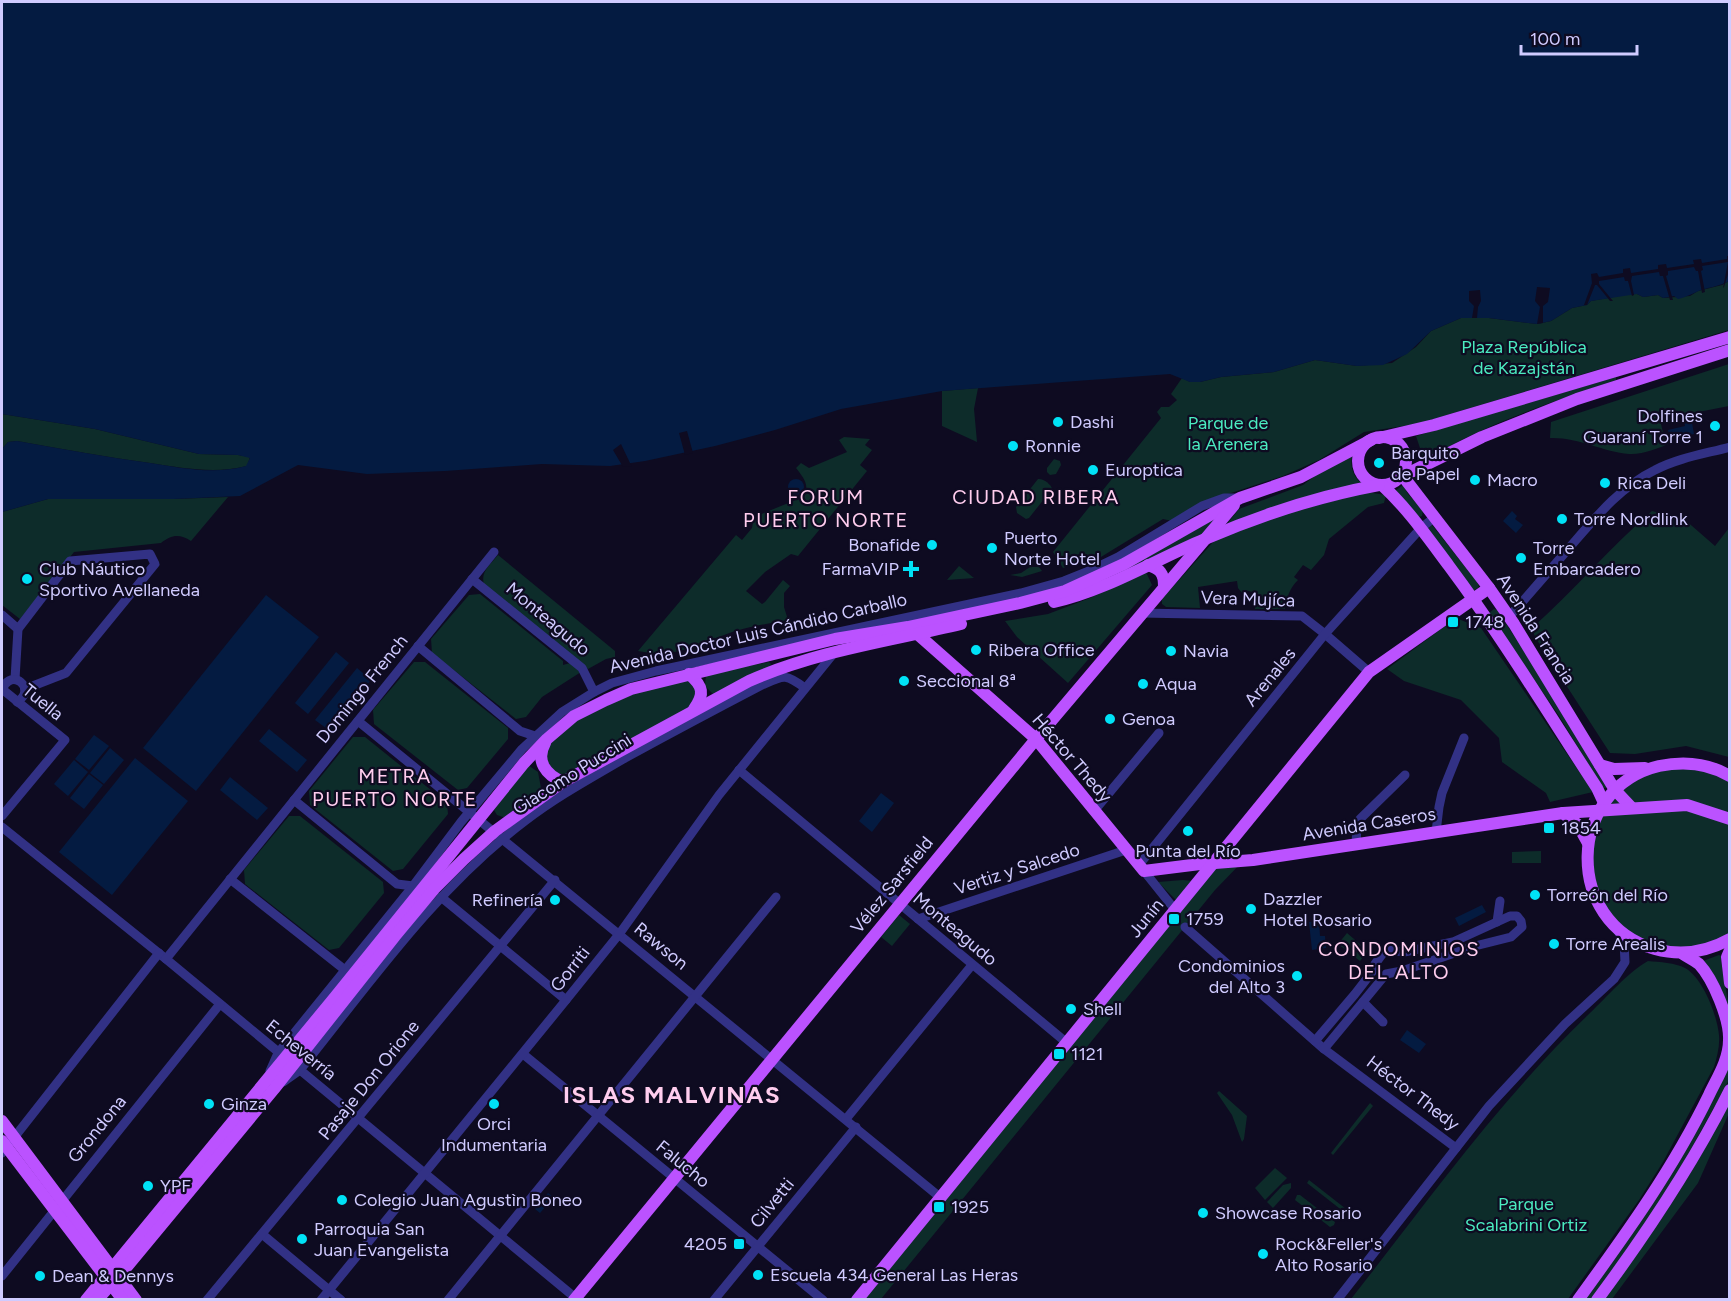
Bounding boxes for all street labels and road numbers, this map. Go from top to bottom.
street label: Avenida Francia [1492,570,1580,688]
street label: Monteagudo [501,577,595,661]
street label: Vera Mujíca [1200,586,1296,612]
street label: Avenida Doctor Luis Cándido Carballo [607,588,909,678]
street label: Domingo French [312,630,412,748]
street label: Arenales [1240,643,1300,711]
street label: Tuella [18,679,68,725]
street label: Héctor Thedy [1027,709,1117,807]
street label: Giacomo Puccini [509,729,635,819]
street label: Avenida Caseros [1301,803,1437,845]
street label: Vélez Sarsfield [846,832,938,938]
street label: Vertiz y Salcedo [951,838,1083,900]
street label: Monteagudo [908,887,1002,971]
street label: Junín [1124,894,1168,942]
street label: Rawson [629,918,693,974]
street label: Gorriti [545,942,595,996]
street label: Echeverría [261,1015,341,1085]
street label: Pasaje Don Orione [314,1015,424,1144]
street label: Héctor Thedy [1362,1051,1464,1135]
street label: Grondona [63,1091,131,1167]
street label: Falucho [652,1136,714,1192]
street label: Cilvetti [745,1174,799,1232]

